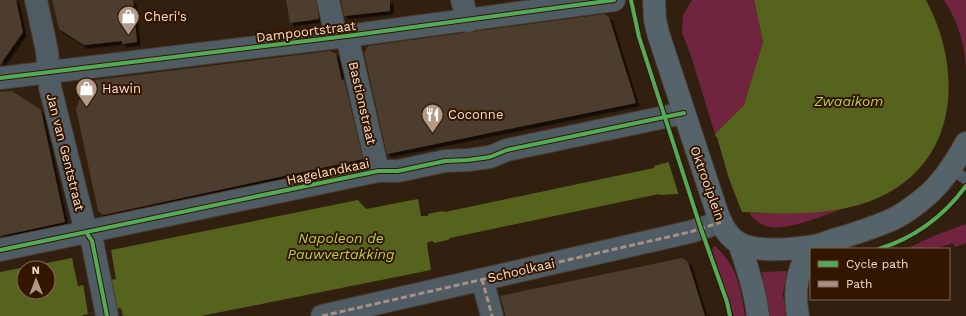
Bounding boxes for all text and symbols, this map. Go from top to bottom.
shop icon: Cheri's [116,3,142,36]
place label: Cheri's [144,9,187,24]
street label: Dampoortstraat [255,18,357,45]
street label: Bastionstraat [346,60,379,147]
shop icon: Hawin [74,75,100,108]
place label: Hawin [102,81,141,96]
street label: Jan van Gentstraat [44,92,88,213]
water label: Zwaaikom [814,93,883,109]
restaurant icon: Coconne [419,101,445,134]
place label: Coconne [448,107,503,122]
street label: Oktrooiplein [687,144,728,222]
street label: Hagelandkaai [285,155,371,188]
water label: Napoleon de Pauwvertakking [288,230,395,262]
legend [810,248,950,300]
street label: Schoolkaai [486,255,556,286]
text: Cycle path [846,257,908,271]
north arrow [16,260,56,300]
text: N [32,264,40,277]
text: Path [846,277,872,291]

